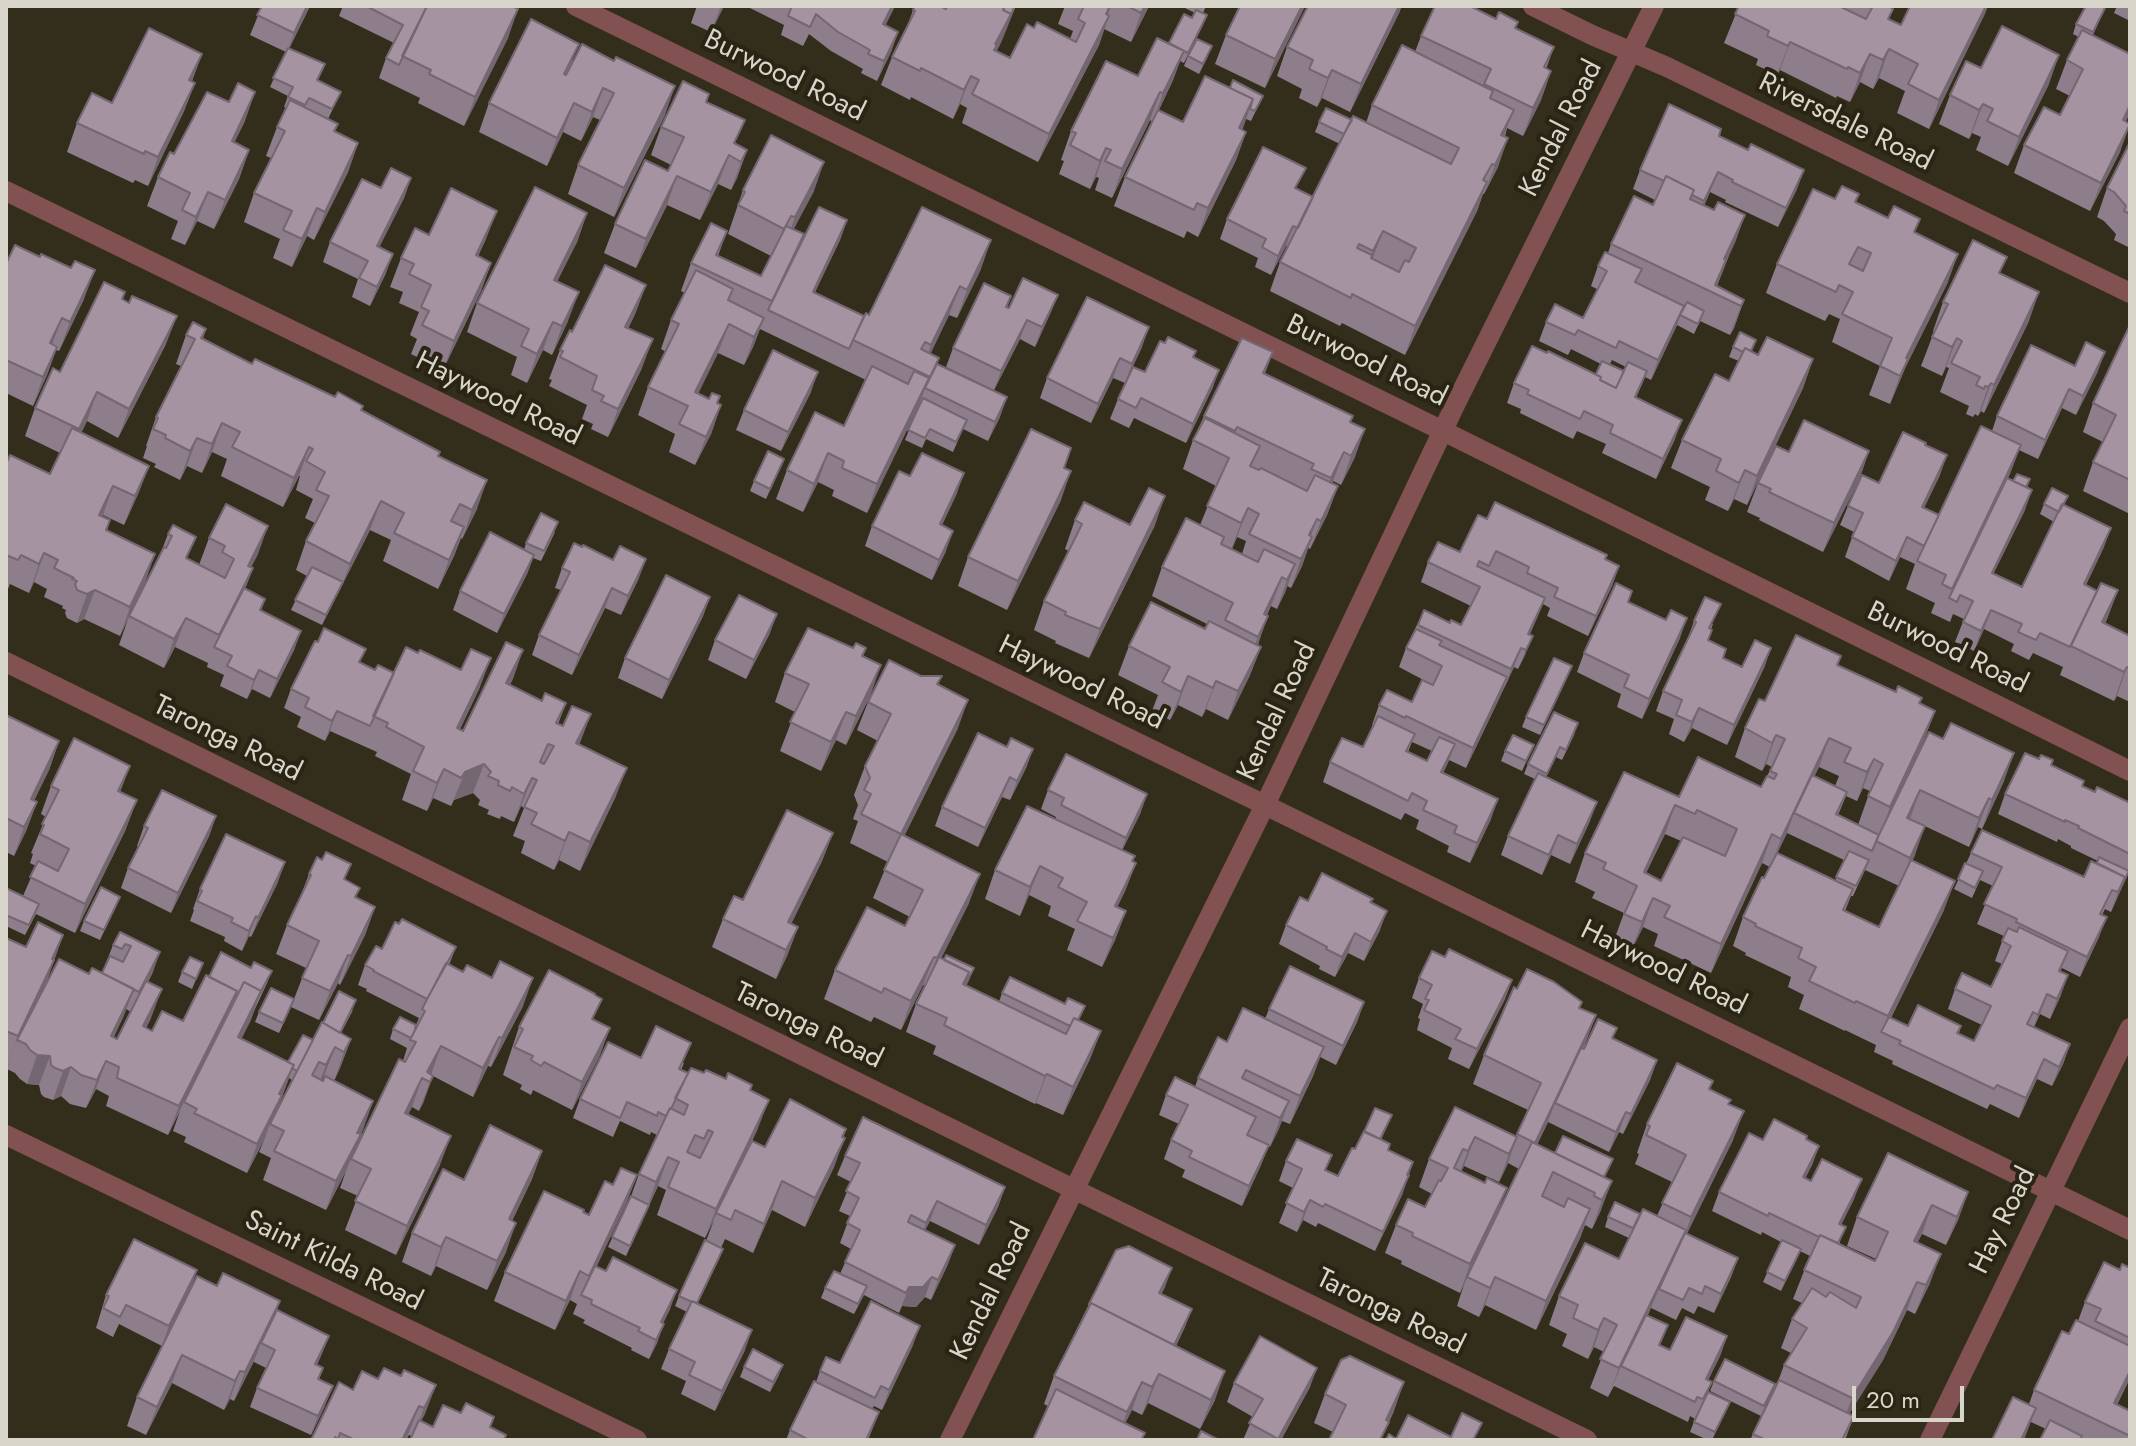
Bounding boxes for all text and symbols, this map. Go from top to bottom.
street label: Burwood Road [698,24,870,130]
street label: Kendal Road [1513,55,1611,203]
street label: Riversdale Road [1753,66,1937,180]
street label: Burwood Road [1280,309,1452,415]
street label: Haywood Road [410,345,586,455]
street label: Burwood Road [1861,596,2033,702]
street label: Haywood Road [993,629,1169,739]
street label: Kendal Road [1231,637,1325,787]
street label: Taronga Road [147,690,307,790]
street label: Haywood Road [1575,914,1751,1024]
street label: Taronga Road [728,977,888,1077]
street label: Hay Road [1964,1162,2044,1280]
street label: Saint Kilda Road [239,1204,427,1320]
street label: Kendal Road [944,1218,1040,1366]
street label: Taronga Road [1310,1263,1470,1363]
scale bar [1856,1370,1968,1420]
text: 20 m [1866,1382,1920,1417]

